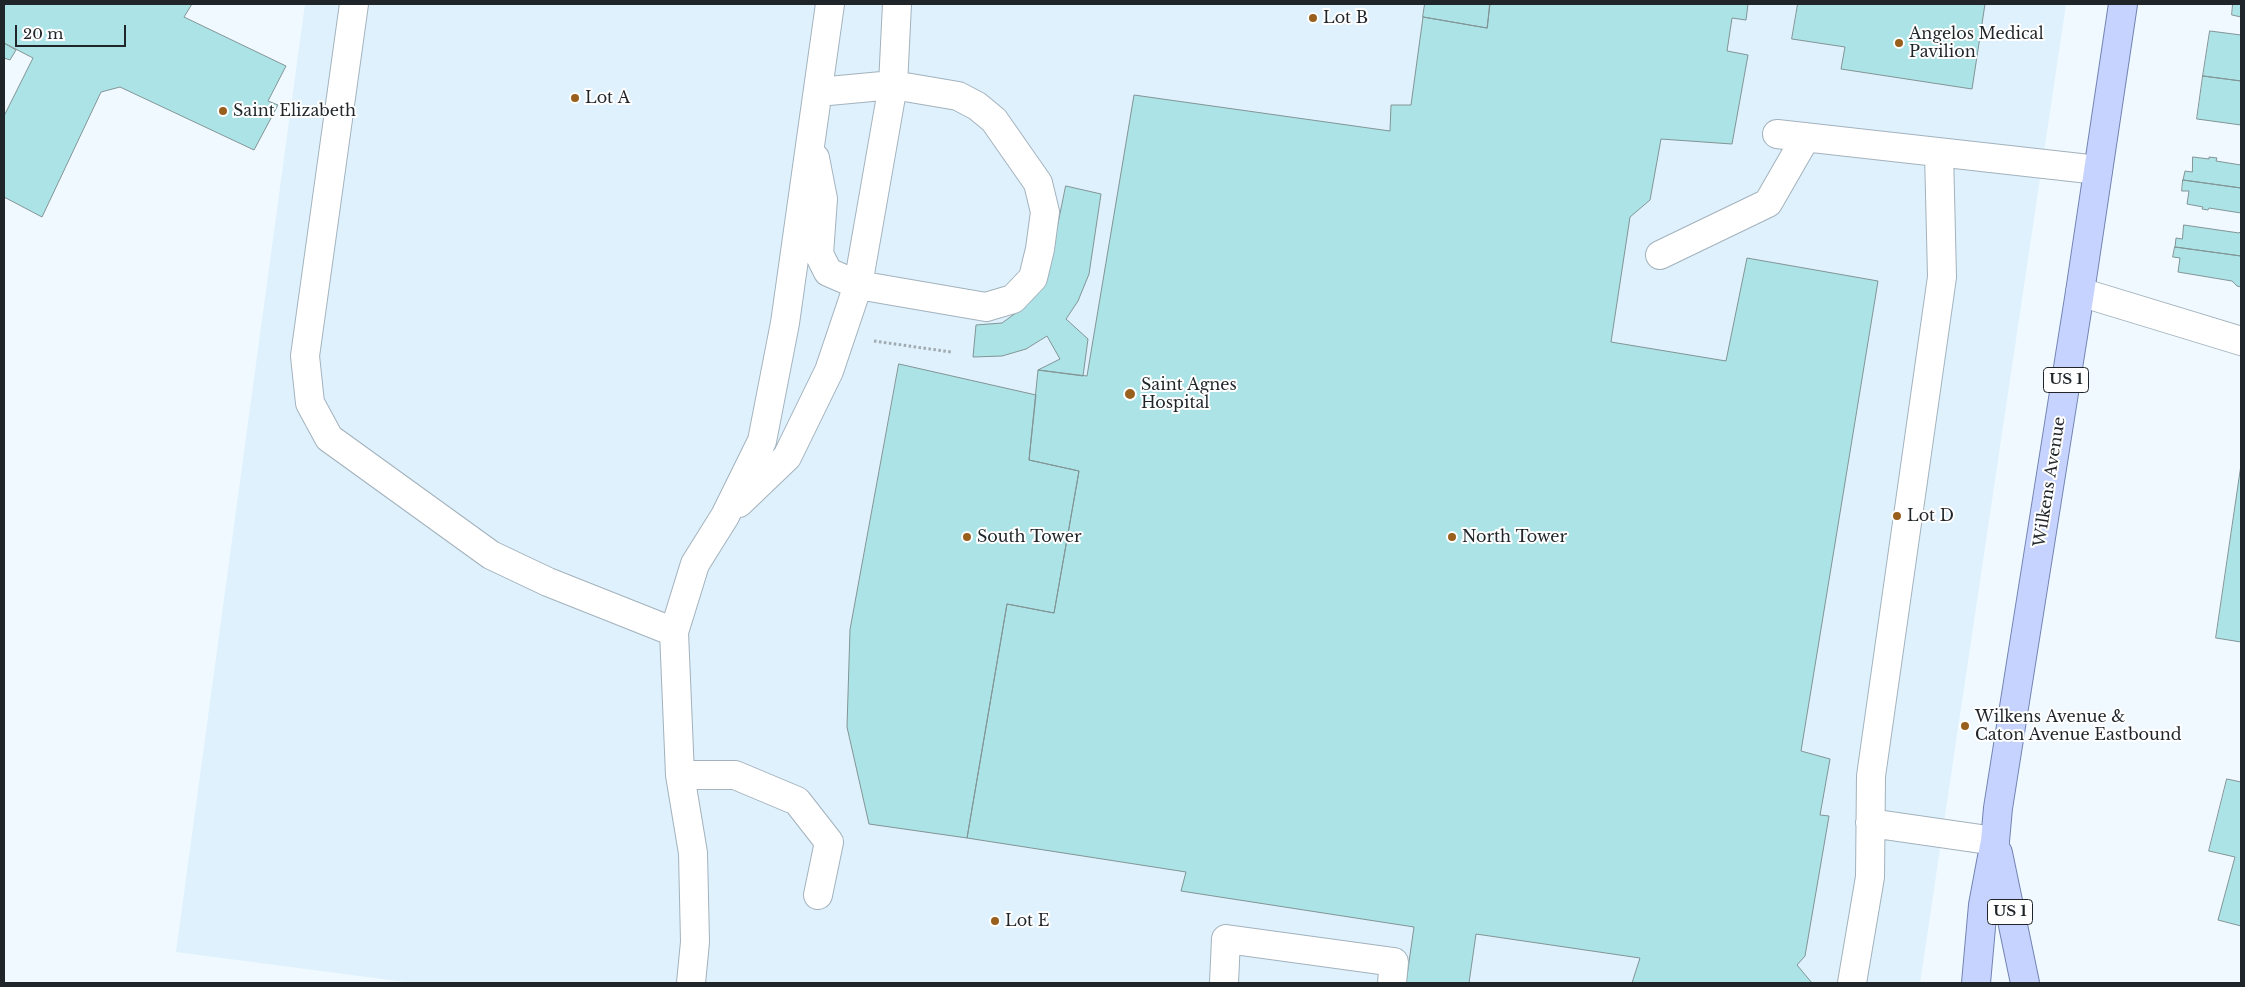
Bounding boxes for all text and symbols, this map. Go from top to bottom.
place label: Lot B [1323,8,1368,28]
marker: Lot B [1307,12,1319,24]
scale bar [18,15,129,47]
text: 20 m [23,24,63,43]
place label: Angelos Medical Pavilion [1909,24,2044,62]
marker: Angelos Medical Pavilion [1893,37,1905,49]
place label: Lot A [585,88,630,108]
marker: Lot A [569,92,581,104]
place label: Saint Elizabeth [233,101,356,121]
marker: Saint Elizabeth [217,105,229,117]
road number: US 1 [2044,368,2088,392]
place label: Saint Agnes Hospital [1141,375,1237,413]
marker: Saint Agnes Hospital [1123,387,1137,401]
street label: Wilkens Avenue [2030,416,2070,548]
place label: Lot D [1907,506,1954,526]
marker: Lot D [1891,510,1903,522]
place label: South Tower [977,527,1082,547]
place label: North Tower [1462,527,1567,547]
marker: South Tower [961,531,973,543]
marker: North Tower [1446,531,1458,543]
place label: Wilkens Avenue & Caton Avenue Eastbound [1975,707,2182,745]
marker: Wilkens Avenue & Caton Avenue Eastbound [1959,720,1971,732]
road number: US 1 [1988,900,2032,924]
place label: Lot E [1005,911,1049,931]
marker: Lot E [989,915,1001,927]

